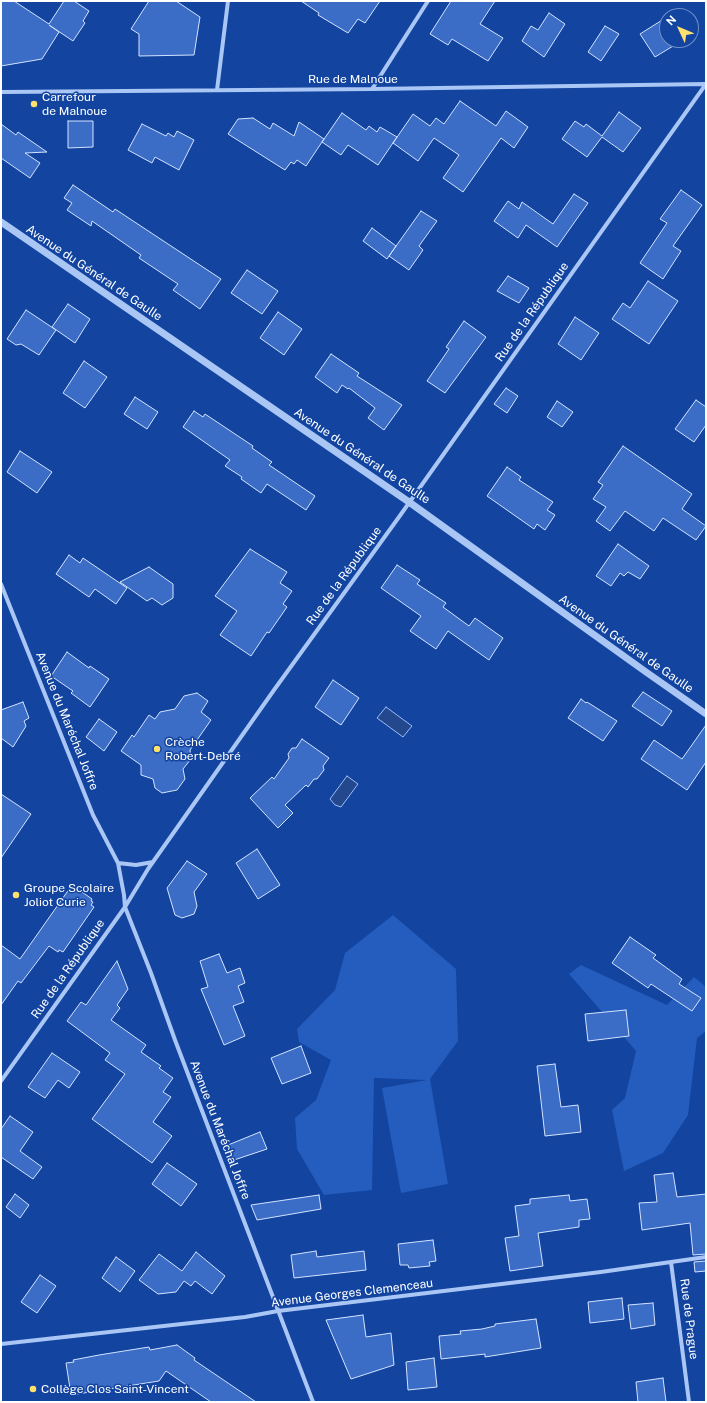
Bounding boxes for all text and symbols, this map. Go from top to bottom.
north arrow [659,8,699,48]
text: N [664,13,678,28]
street label: Rue de Malnoue [308,72,398,86]
place label: Carrefour de Malnoue [42,90,107,118]
marker: Carrefour de Malnoue [29,99,39,109]
street label: Avenue du Général de Gaulle [23,222,165,324]
street label: Rue de la République [492,259,572,365]
street label: Avenue du Général de Gaulle [291,405,433,507]
street label: Rue de la République [303,524,385,628]
street label: Avenue du Général de Gaulle [556,592,696,696]
street label: Avenue du Maréchal Joffre [33,650,101,792]
place label: Crèche Robert-Debré [165,735,241,763]
marker: Crèche Robert-Debré [152,744,162,754]
place label: Groupe Scolaire Joliot Curie [24,881,114,909]
marker: Groupe Scolaire Joliot Curie [11,890,21,900]
street label: Rue de la République [28,916,108,1022]
street label: Avenue du Maréchal Joffre [187,1058,253,1202]
street label: Avenue Georges Clemenceau [270,1276,434,1310]
street label: Rue de Prague [677,1278,701,1360]
place label: Collège Clos Saint-Vincent [41,1382,189,1396]
marker: Collège Clos Saint-Vincent [28,1384,38,1394]

